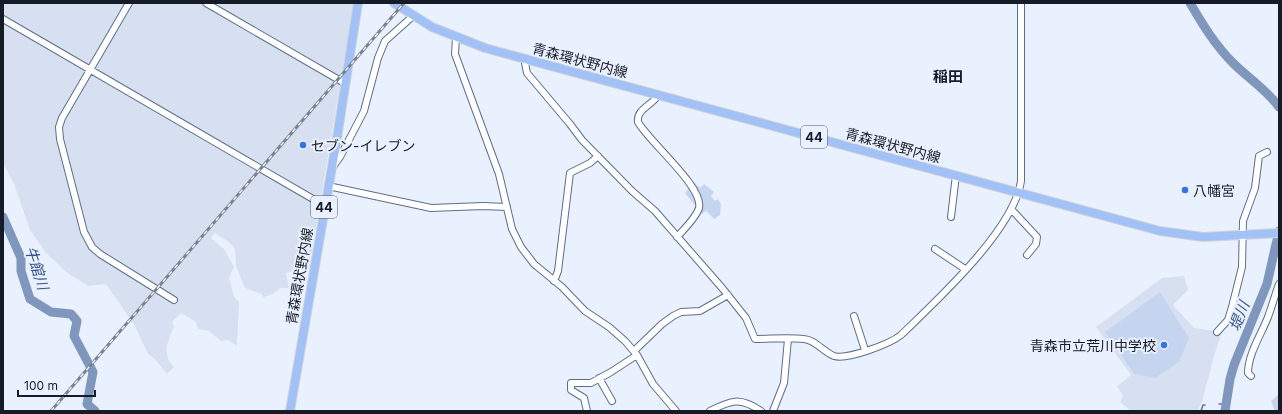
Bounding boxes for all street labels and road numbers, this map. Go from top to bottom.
street label: 青森環状野内線 [530,39,630,81]
street label: 青森環状野内線 [843,124,943,166]
road number: 44 [801,126,827,148]
road number: 44 [311,196,337,218]
street label: 青森環状野内線 [282,226,316,326]

